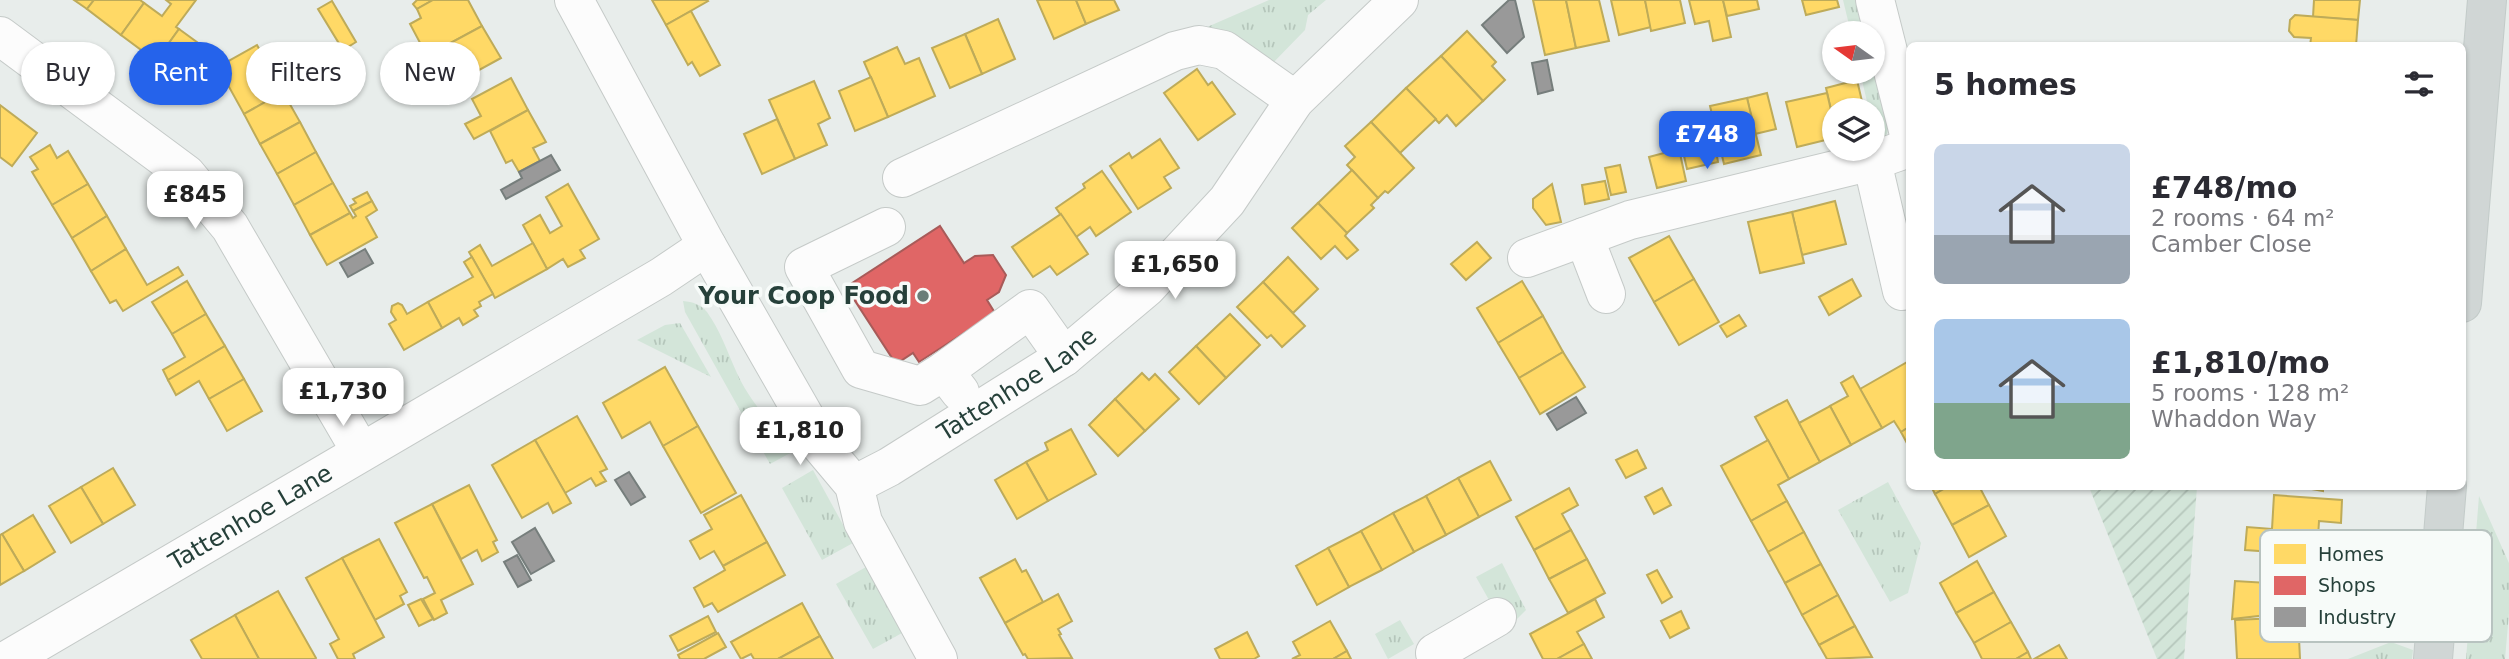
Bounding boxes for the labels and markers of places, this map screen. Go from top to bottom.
pin: £748 [1666,111,1748,171]
pin: £845 [154,172,236,231]
pin: £1,650 [1118,242,1232,301]
place label: Your Coop Food [697,282,909,310]
marker: Your Coop Food [915,288,931,304]
pin: £1,730 [286,368,400,428]
pin: £1,810 [743,407,857,467]

